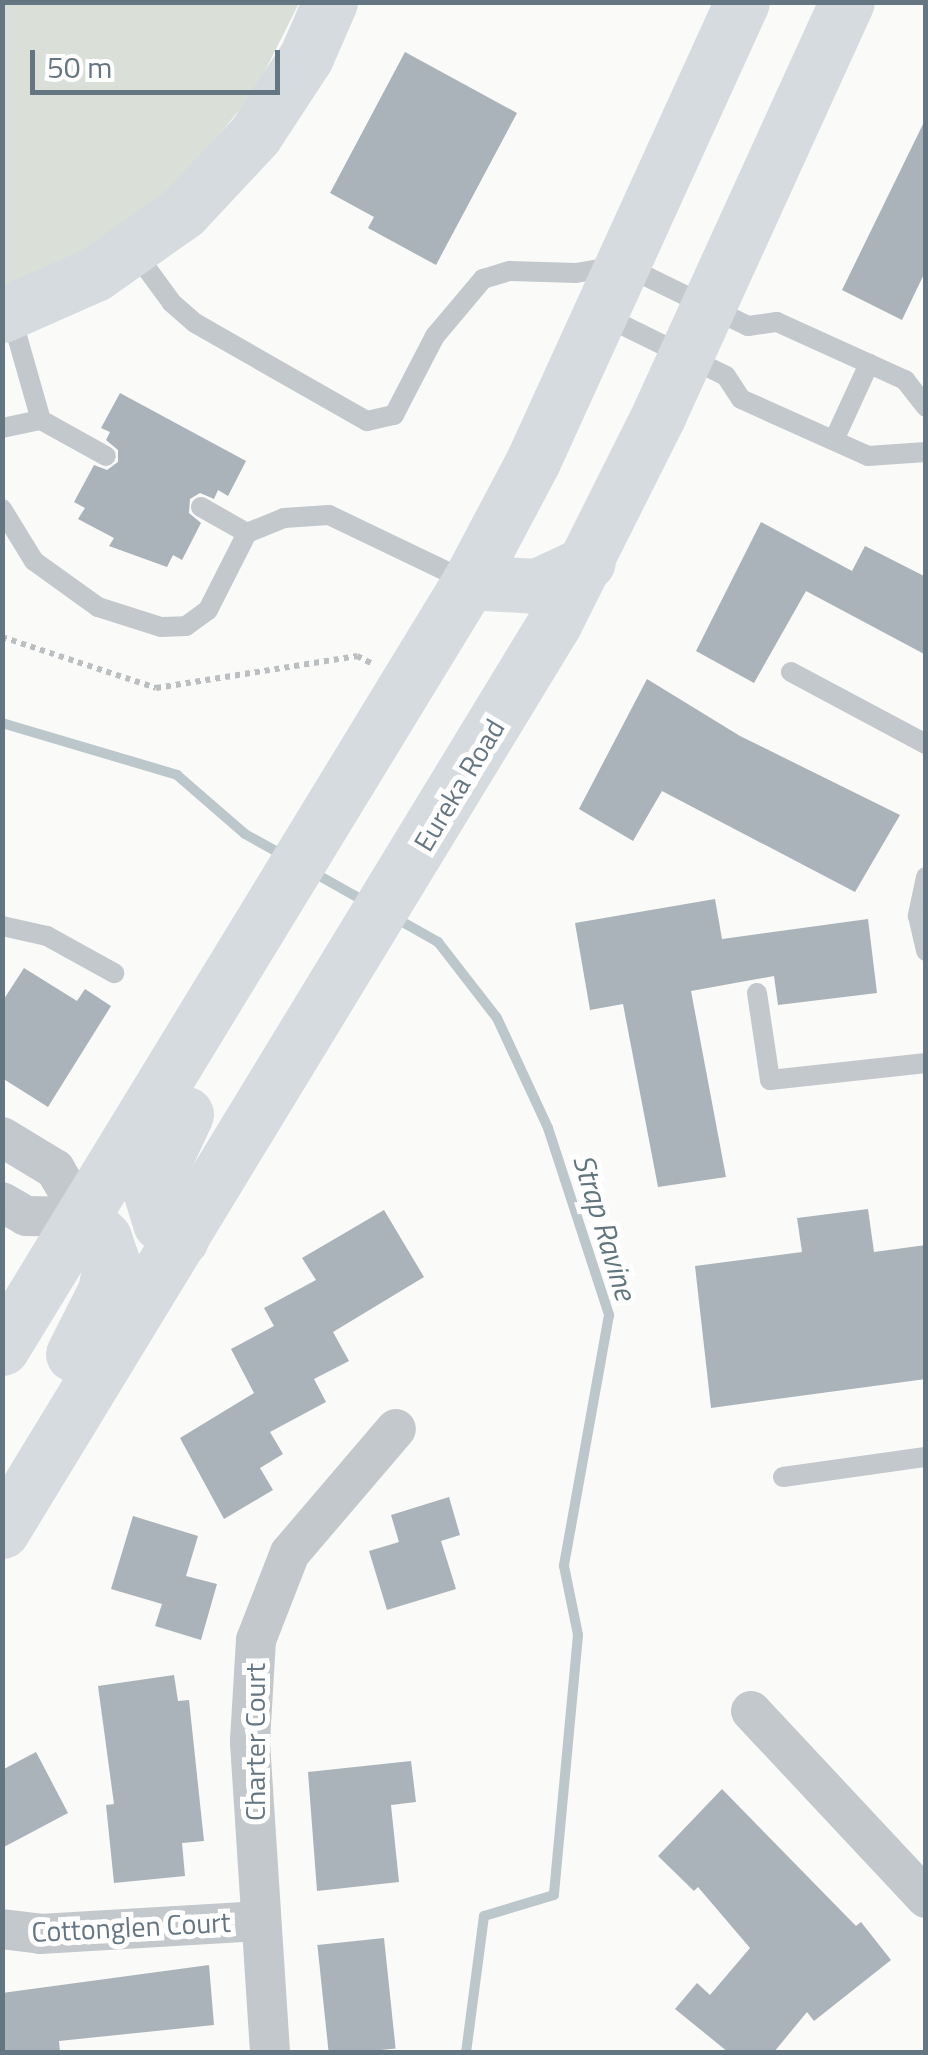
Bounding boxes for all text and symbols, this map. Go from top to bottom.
scale bar [35,30,285,92]
text: 50 m [47,44,112,90]
street label: Eureka Road [407,713,511,857]
water label: Strap Ravine [566,1150,644,1304]
street label: Charter Court [238,1663,272,1821]
street label: Cottonglen Court [31,1905,231,1949]

